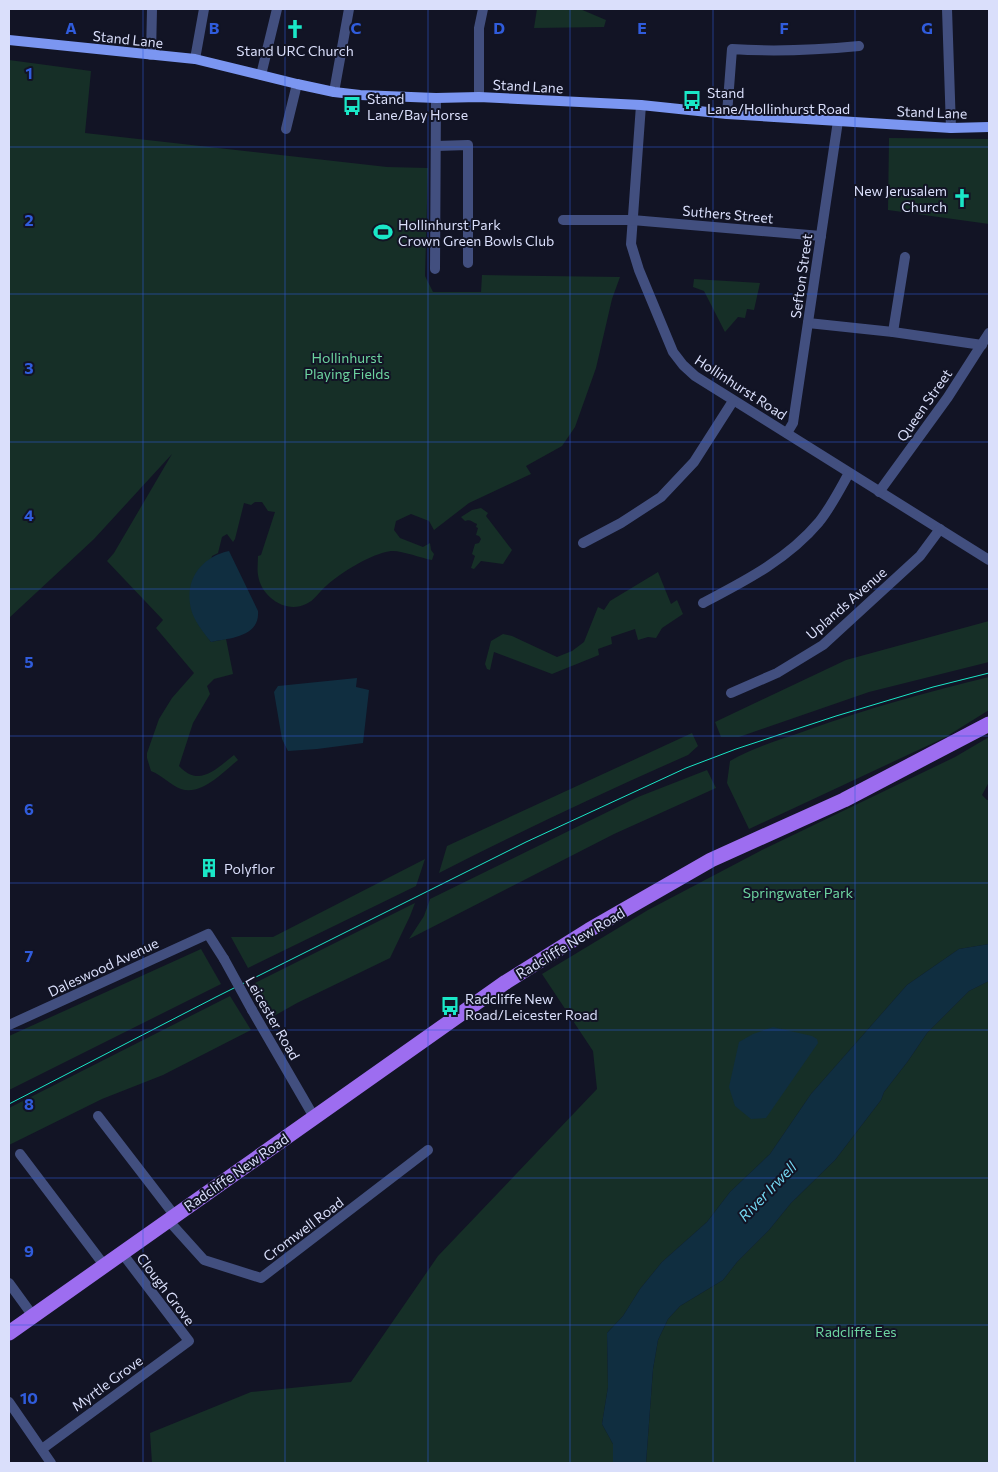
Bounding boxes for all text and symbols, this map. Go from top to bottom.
text: A [65,18,77,37]
text: B [209,18,220,37]
church icon: Stand URC Church [284,18,306,40]
text: C [351,18,362,37]
text: D [493,18,505,37]
text: E [637,18,647,37]
text: F [779,18,789,37]
text: G [921,18,933,37]
street label: Stand Lane [92,27,164,51]
place label: Stand URC Church [236,42,354,59]
text: 1 [25,63,33,82]
street label: Stand Lane [492,76,564,96]
place label: Stand Lane/Hollinhurst Road [707,84,850,117]
bus stop icon: Stand Lane/Hollinhurst Road [681,89,703,111]
place label: Stand Lane/Bay Horse [367,90,468,123]
bus stop icon: Stand Lane/Bay Horse [341,95,363,117]
street label: Stand Lane [896,102,968,122]
place label: New Jerusalem Church [854,182,947,215]
church icon: New Jerusalem Church [951,187,973,209]
street label: Suthers Street [682,202,774,226]
text: 2 [24,210,34,229]
place label: Hollinhurst Park Crown Green Bowls Club [398,216,554,249]
sports icon: Hollinhurst Park Crown Green Bowls Club [372,221,394,243]
street label: Sefton Street [787,232,815,319]
park label: Hollinhurst Playing Fields [304,349,390,382]
street label: Hollinhurst Road [692,351,790,423]
text: 3 [24,358,34,377]
street label: Queen Street [893,365,955,444]
text: 4 [24,505,34,524]
street label: Uplands Avenue [802,563,890,643]
text: 5 [24,652,34,671]
text: 6 [24,799,34,818]
building icon: Polyflor [198,857,220,879]
place label: Polyflor [224,860,275,877]
park label: Springwater Park [743,884,854,901]
street label: Radcliffe New Road [513,904,627,982]
street label: Daleswood Avenue [45,934,161,1000]
text: 7 [25,946,34,965]
street label: Leicester Road [242,973,304,1063]
place label: Radcliffe New Road/Leicester Road [465,990,598,1023]
bus stop icon: Radcliffe New Road/Leicester Road [439,995,461,1017]
text: 8 [24,1094,34,1113]
street label: Radcliffe New Road [180,1130,292,1214]
water label: River Irwell [734,1157,801,1225]
street label: Cromwell Road [259,1193,347,1265]
text: 9 [24,1241,34,1260]
street label: Clough Grove [133,1250,199,1328]
park label: Radcliffe Ees [815,1323,897,1340]
street label: Myrtle Grove [68,1352,146,1414]
text: 10 [20,1388,38,1407]

